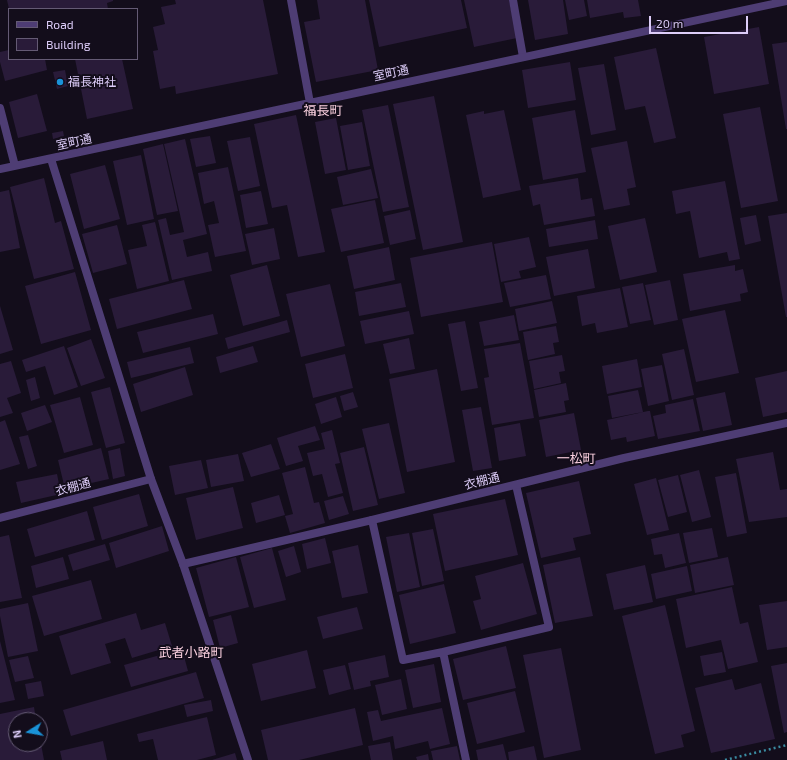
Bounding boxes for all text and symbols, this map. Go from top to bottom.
legend [8,8,138,60]
scale bar [651,8,750,34]
text: 20 m [656,16,683,30]
text: Road [46,17,74,31]
text: Building [46,37,90,51]
street label: 室町通 [372,62,410,84]
place label: 福長神社 [68,75,116,89]
marker: 福長神社 [55,77,65,87]
district label: 福長町 [304,103,342,119]
street label: 室町通 [55,131,93,153]
district label: 一松町 [557,451,595,467]
street label: 衣棚通 [463,470,501,492]
street label: 衣棚通 [54,475,92,499]
district label: 武者小路町 [159,645,223,661]
north arrow [8,712,48,752]
text: N [10,729,24,739]

